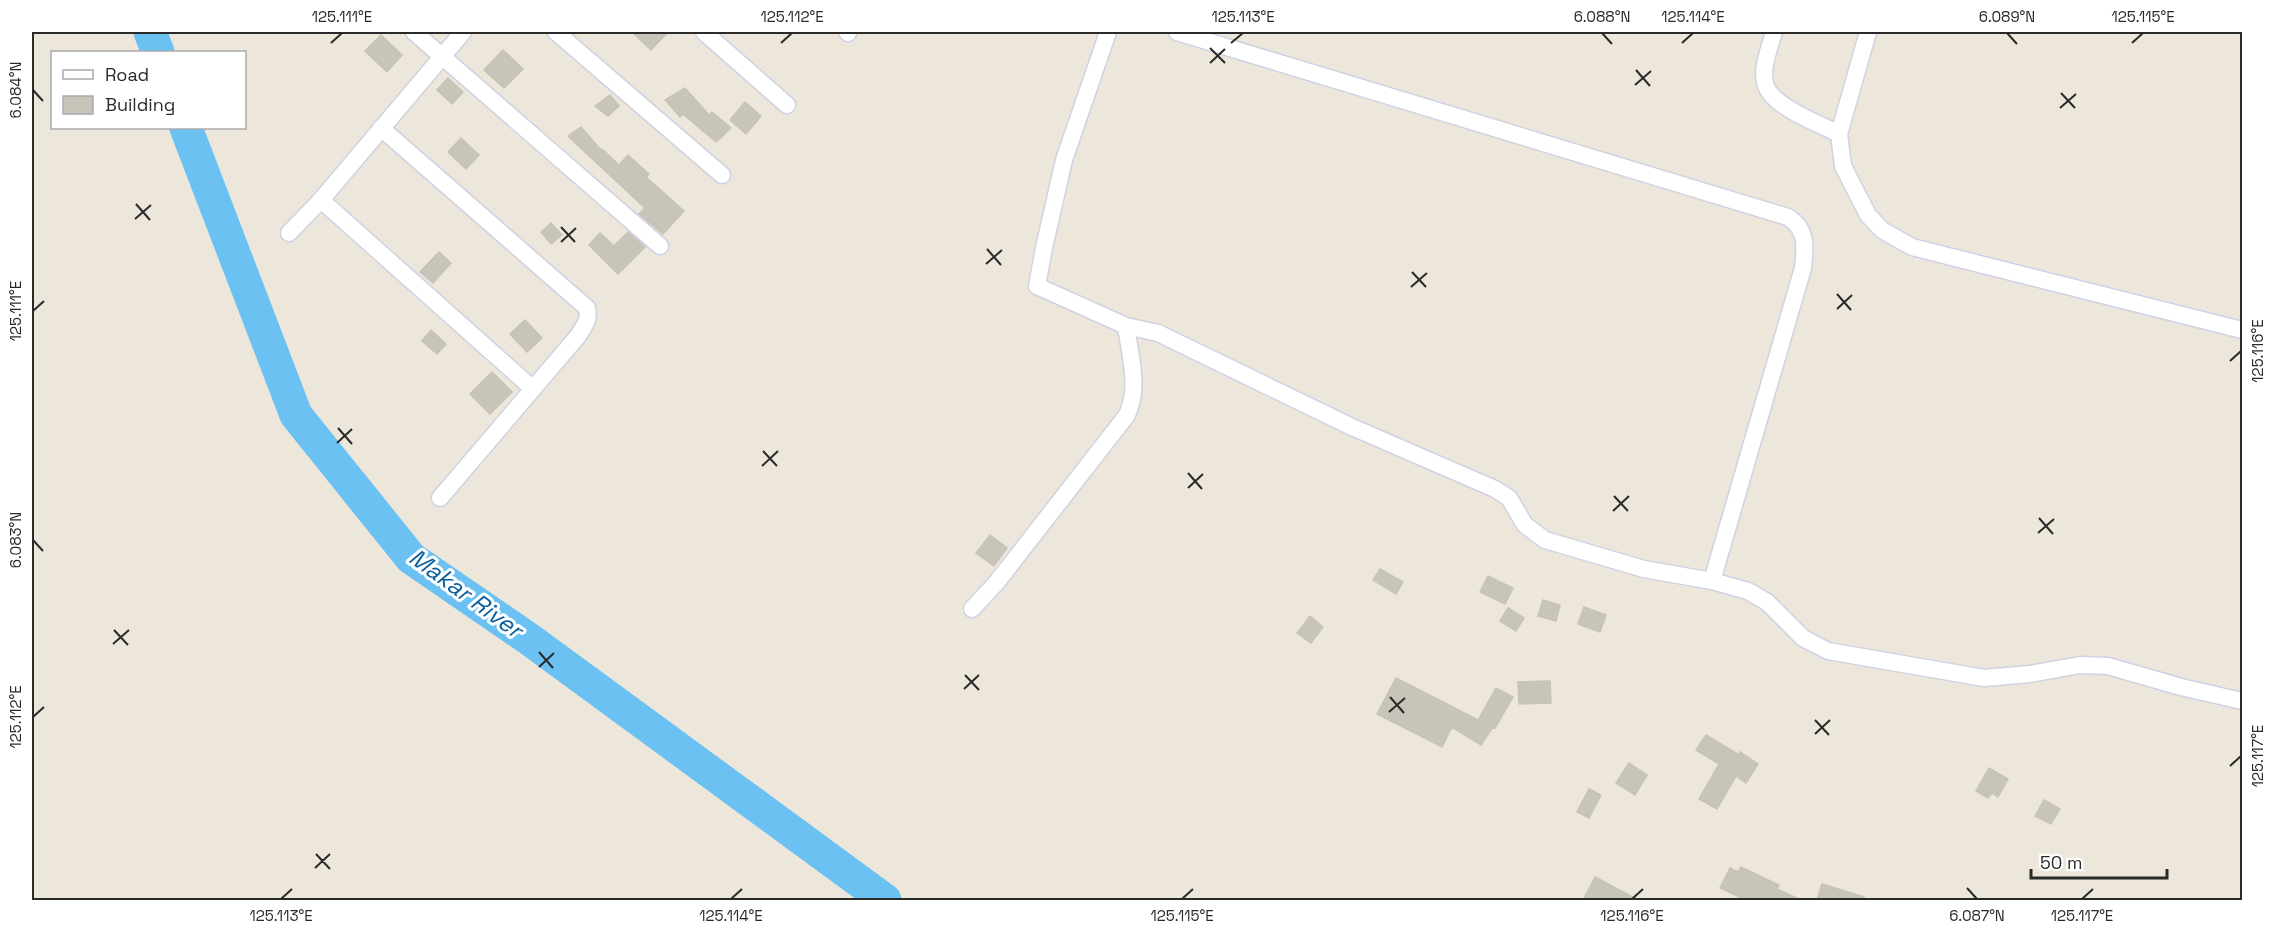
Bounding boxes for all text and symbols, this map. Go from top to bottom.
text: 125.111°E [312,7,372,26]
text: 125.112°E [760,7,824,26]
text: 125.113°E [1211,7,1275,26]
text: 6.088°N [1574,7,1630,26]
text: 125.114°E [1661,7,1725,26]
text: 6.089°N [1979,7,2035,26]
text: 125.115°E [2111,7,2175,26]
legend [51,51,246,129]
text: 6.084°N [6,62,25,118]
text: Road [105,63,149,86]
text: Building [105,93,175,116]
text: 125.111°E [6,281,25,341]
text: 125.116°E [2248,319,2267,383]
text: 6.083°N [6,512,25,568]
water label: Makar River [403,541,531,646]
text: 125.112°E [6,685,25,749]
text: 125.117°E [2248,725,2267,787]
scale bar [2031,842,2168,880]
text: 50 m [2040,851,2082,874]
text: 125.113°E [249,906,313,925]
text: 125.114°E [699,906,763,925]
text: 125.115°E [1150,906,1214,925]
text: 125.116°E [1600,906,1664,925]
text: 6.087°N [1949,906,2005,925]
text: 125.117°E [2051,906,2113,925]

